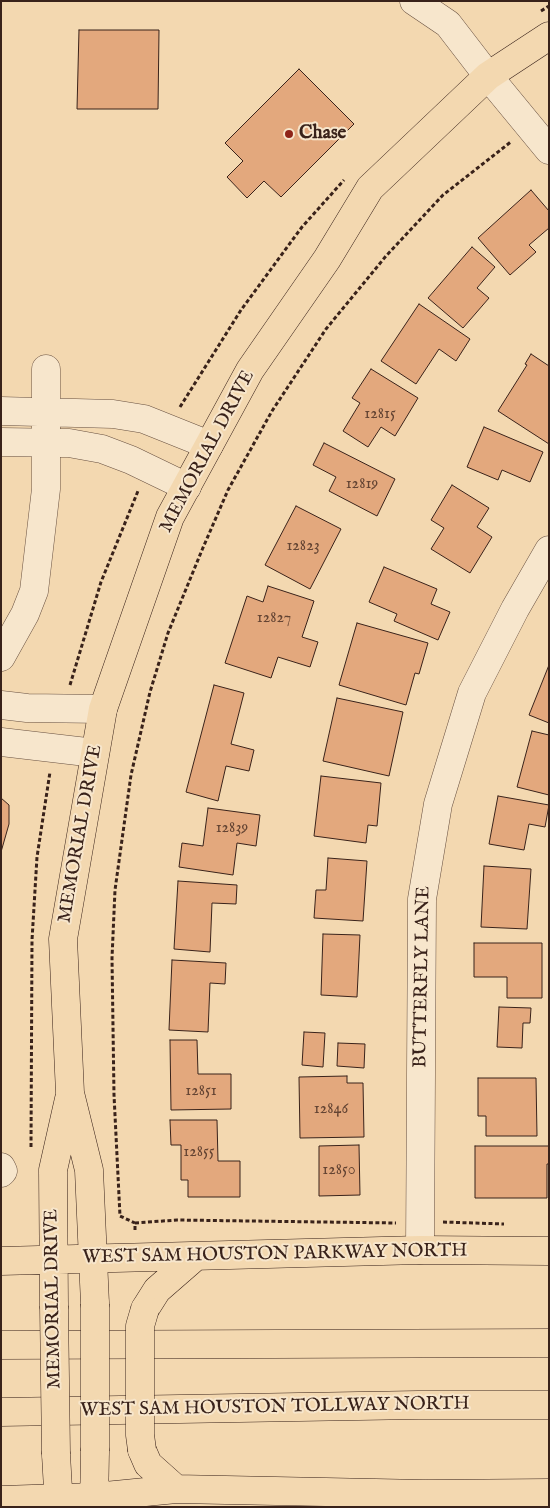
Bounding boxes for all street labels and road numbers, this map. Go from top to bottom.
street label: MEMORIAL DRIVE [156,367,260,537]
street label: MEMORIAL DRIVE [54,743,108,925]
street label: BUTTERFLY LANE [410,886,436,1068]
street label: MEMORIAL DRIVE [41,1209,67,1389]
street label: WEST SAM HOUSTON PARKWAY NORTH [82,1240,468,1270]
street label: WEST SAM HOUSTON TOLLWAY NORTH [80,1393,470,1423]

